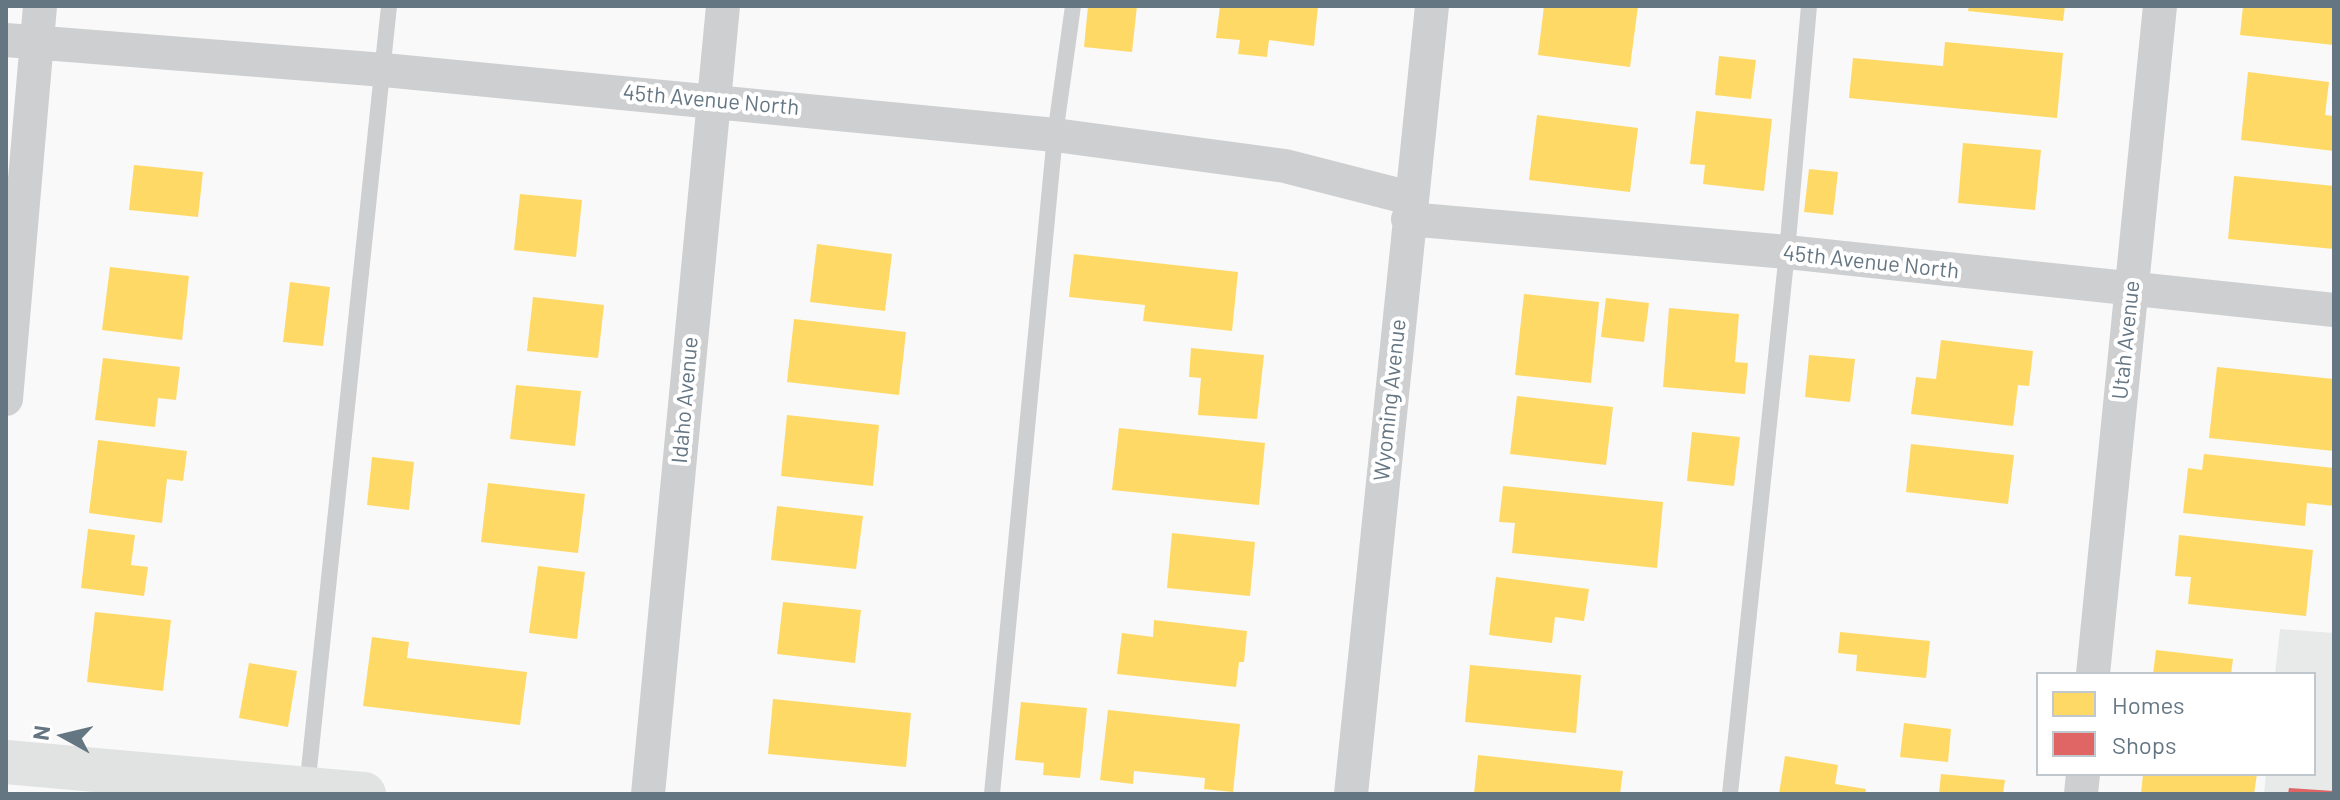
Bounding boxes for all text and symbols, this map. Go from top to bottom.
street label: 45th Avenue North [622,79,800,121]
street label: 45th Avenue North [1782,240,1960,284]
street label: Utah Avenue [2107,279,2145,401]
street label: Wyoming Avenue [1368,318,1412,482]
street label: Idaho Avenue [666,336,704,464]
legend [2036,672,2316,776]
text: Homes [2112,690,2185,719]
north arrow [24,696,104,776]
text: N [26,724,54,742]
text: Shops [2112,730,2177,759]

